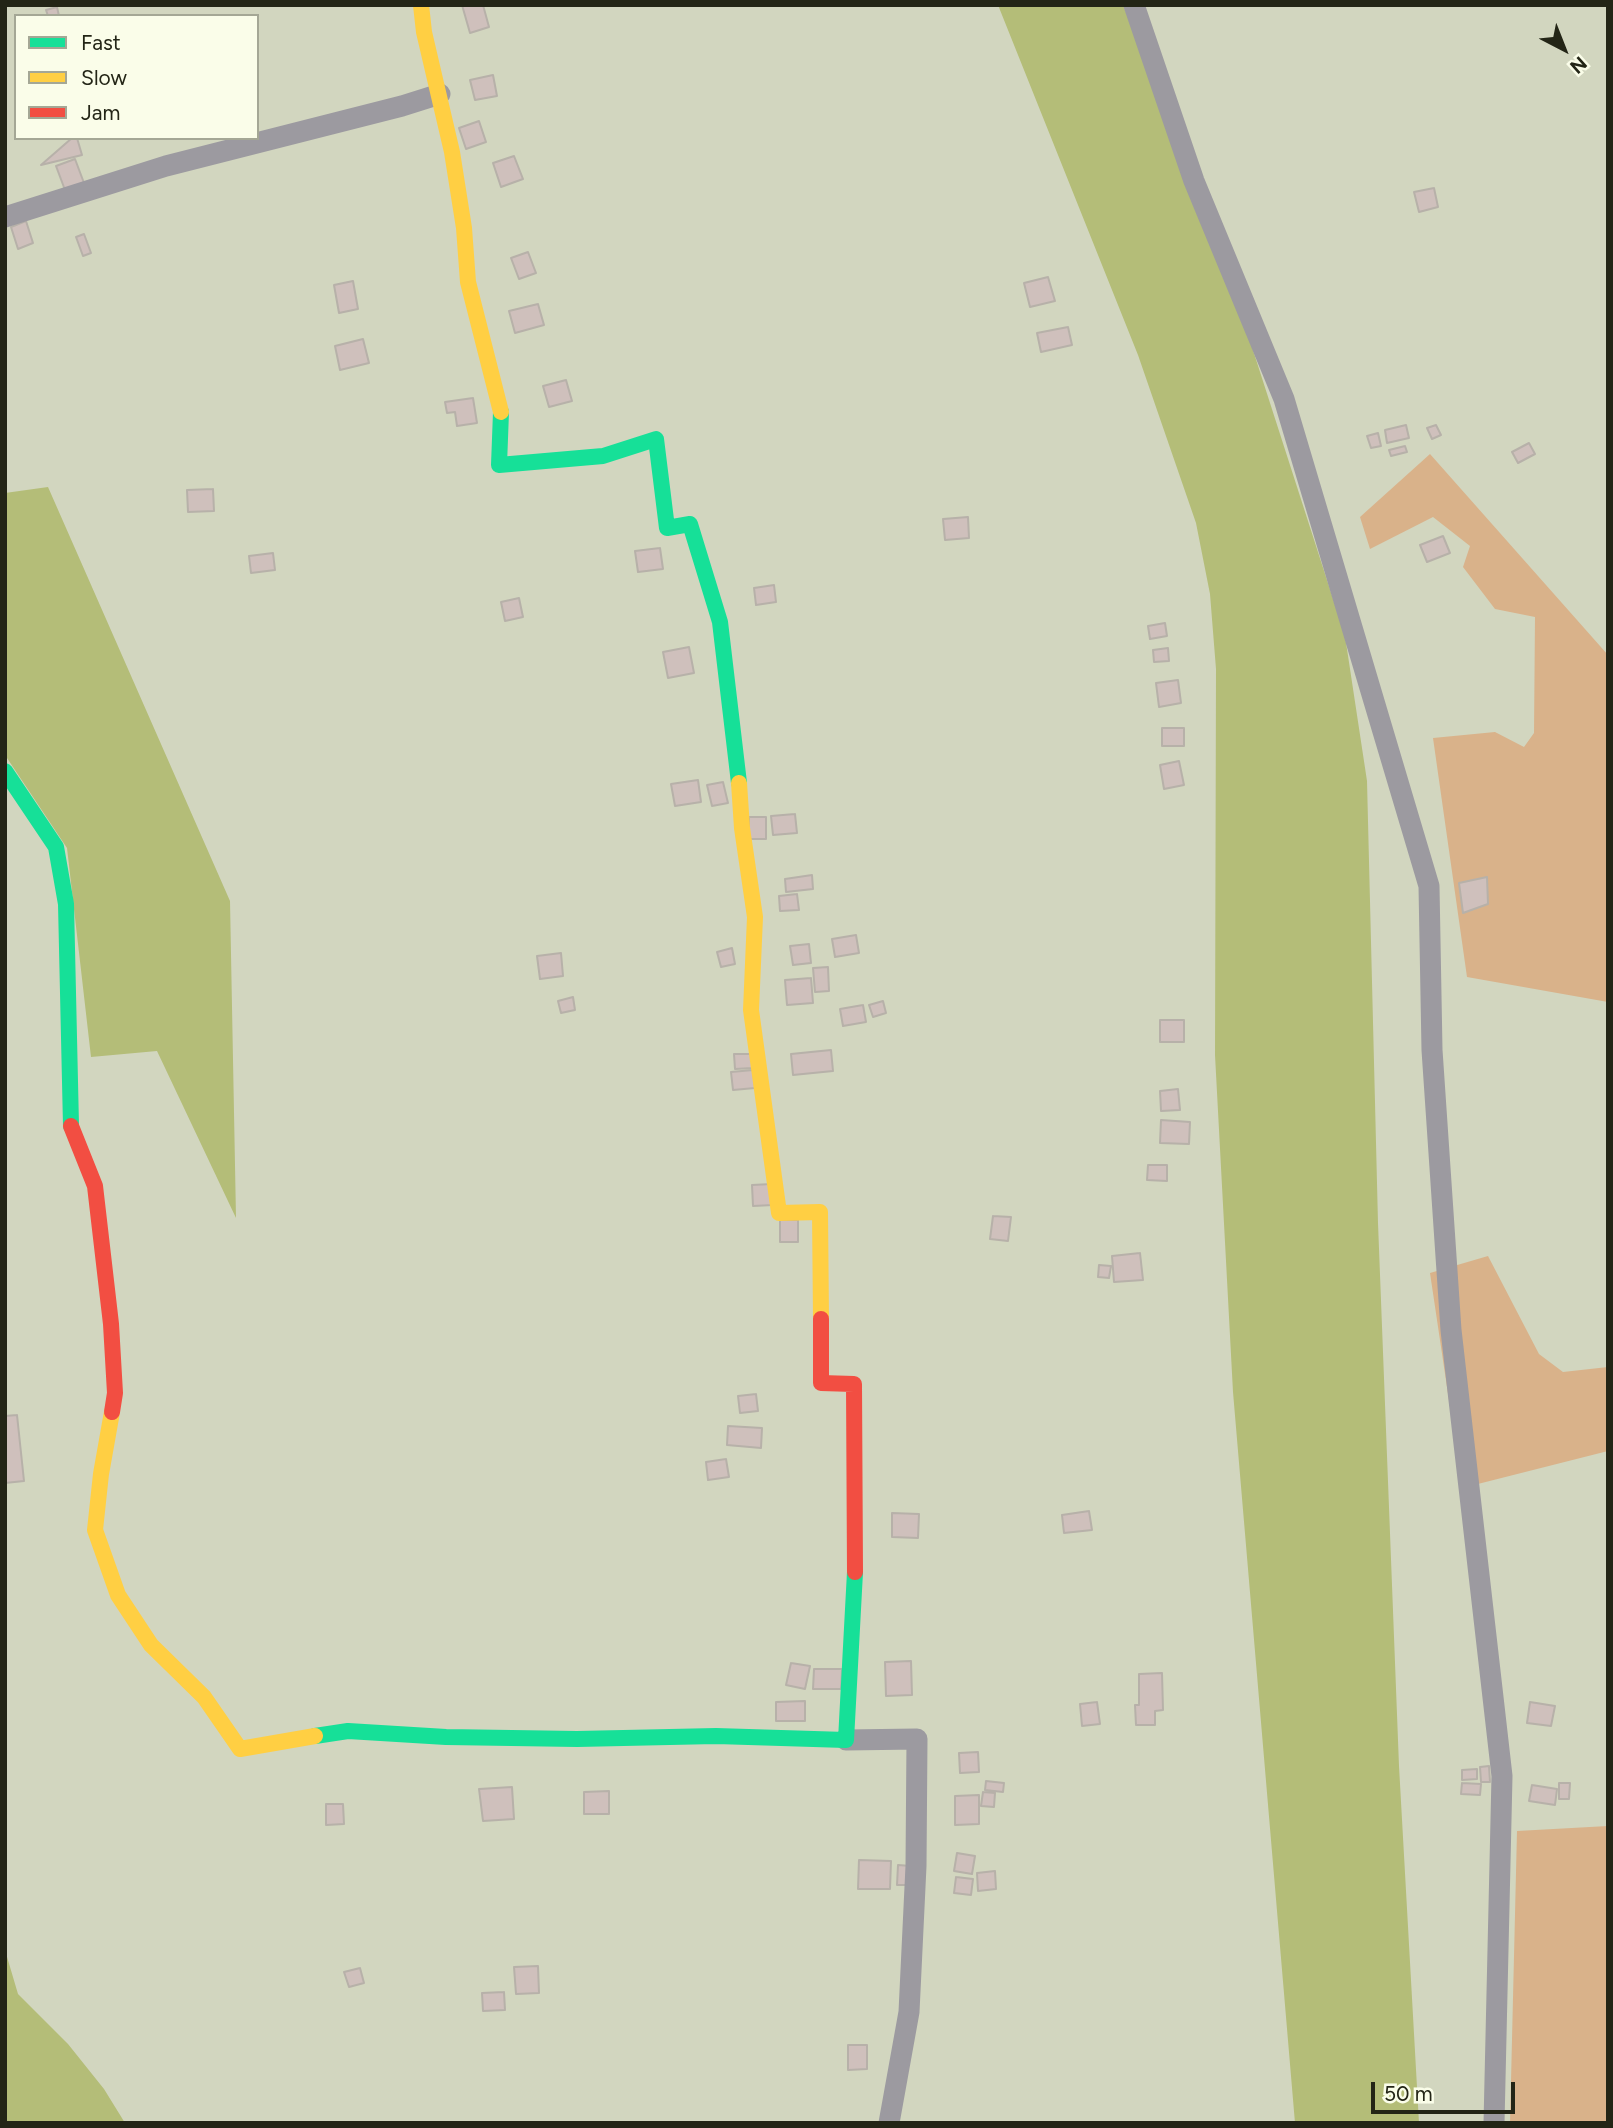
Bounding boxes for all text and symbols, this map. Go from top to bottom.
legend [14,14,259,140]
north arrow [1529,14,1599,84]
text: Fast [81,30,121,55]
text: N [1565,52,1592,78]
text: Slow [81,65,127,90]
text: Jam [81,100,120,125]
scale bar [1375,2068,1518,2112]
text: 50 m [1384,2081,1433,2106]

